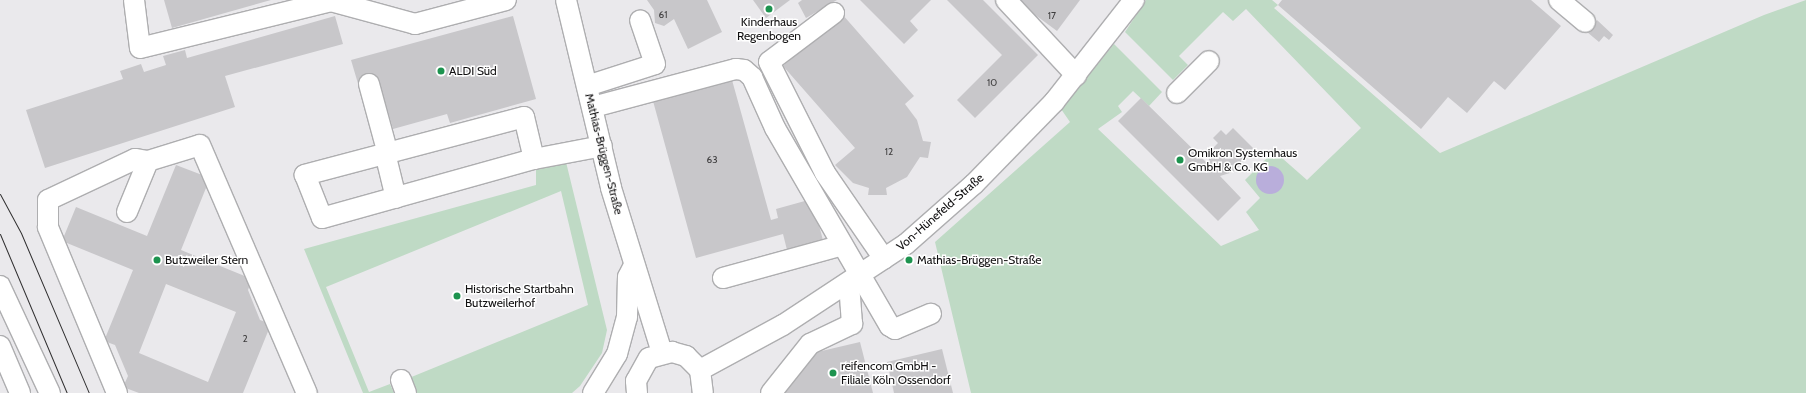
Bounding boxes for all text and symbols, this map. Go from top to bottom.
marker: Kinderhaus Regenbogen [764,4,774,14]
house number: 61 [659,9,667,21]
house number: 17 [1048,10,1056,22]
place label: Kinderhaus Regenbogen [737,15,801,43]
place label: ALDI Süd [449,64,497,78]
marker: ALDI Süd [436,66,446,76]
house number: 10 [987,77,997,89]
street label: Mathias-Brüggen-Straße [582,92,626,216]
house number: 12 [885,146,893,158]
place label: Omikron Systemhaus GmbH & Co. KG [1188,146,1297,174]
house number: 63 [706,154,718,166]
marker: Omikron Systemhaus GmbH & Co. KG [1175,155,1185,165]
street label: Von-Hünefeld-Straße [894,170,986,254]
place label: Butzweiler Stern [165,253,248,267]
place label: Mathias-Brüggen-Straße [917,253,1041,267]
marker: Butzweiler Stern [152,255,162,265]
marker: Mathias-Brüggen-Straße [904,255,914,265]
place label: Historische Startbahn Butzweilerhof [465,282,574,310]
marker: Historische Startbahn Butzweilerhof [452,291,462,301]
house number: 2 [242,333,248,345]
place label: reifencom GmbH - Filiale Köln Ossendorf [841,359,951,387]
marker: reifencom GmbH - Filiale Köln Ossendorf [828,368,838,378]

